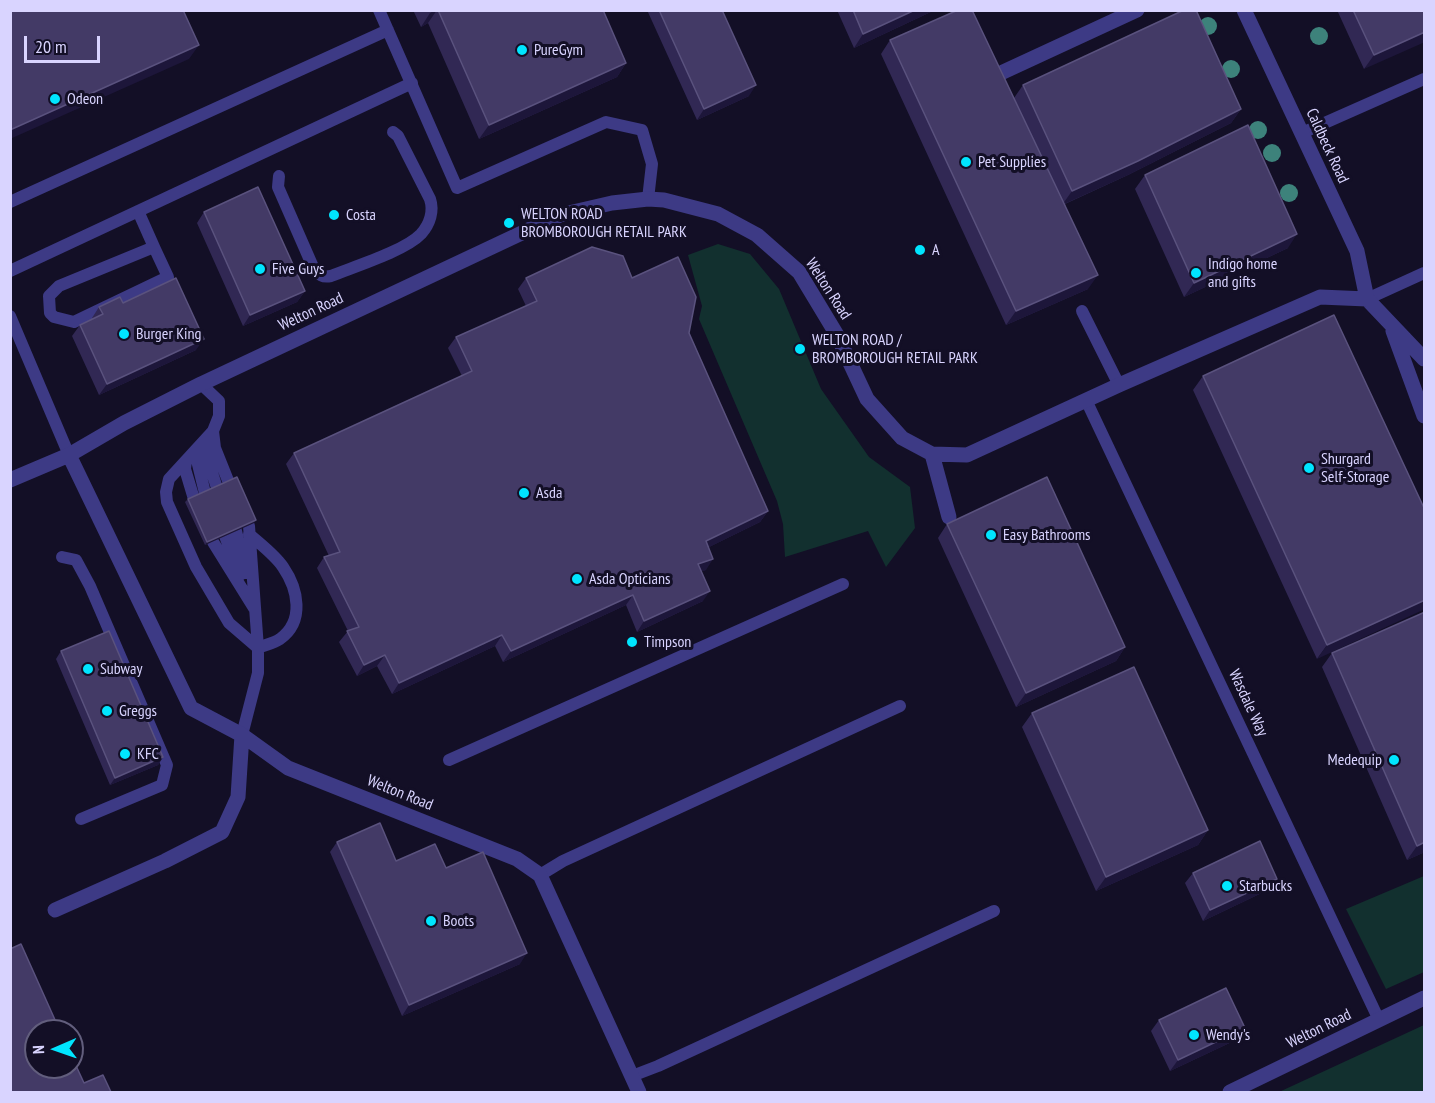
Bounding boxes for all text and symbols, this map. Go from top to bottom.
scale bar [27,24,104,62]
text: 20 m [35,35,67,58]
place label: PureGym [534,40,583,60]
marker: PureGym [515,43,529,57]
place label: Odeon [67,89,103,109]
marker: Odeon [48,92,62,106]
street label: Caldbeck Road [1301,106,1353,186]
place label: Pet Supplies [978,152,1046,172]
marker: Pet Supplies [959,155,973,169]
place label: WELTON ROAD BROMBOROUGH RETAIL PARK [521,204,687,242]
place label: Costa [346,205,376,225]
marker: Costa [327,208,341,222]
marker: WELTON ROAD BROMBOROUGH RETAIL PARK [502,216,516,230]
place label: A [932,240,940,260]
marker: A [913,243,927,257]
place label: Indigo home and gifts [1208,254,1277,292]
street label: Welton Road [801,255,855,323]
place label: Five Guys [272,259,325,279]
marker: Five Guys [253,262,267,276]
marker: Indigo home and gifts [1189,266,1203,280]
street label: Welton Road [275,289,347,335]
place label: Burger King [136,324,201,344]
marker: Burger King [117,327,131,341]
place label: WELTON ROAD / BROMBOROUGH RETAIL PARK [812,330,978,368]
marker: WELTON ROAD / BROMBOROUGH RETAIL PARK [793,342,807,356]
place label: Shurgard Self-Storage [1321,449,1389,487]
marker: Shurgard Self-Storage [1302,461,1316,475]
place label: Asda [536,483,562,503]
marker: Asda [517,486,531,500]
place label: Easy Bathrooms [1003,525,1090,545]
marker: Easy Bathrooms [984,528,998,542]
place label: Asda Opticians [589,569,670,589]
marker: Asda Opticians [570,572,584,586]
place label: Timpson [644,632,691,652]
marker: Timpson [625,635,639,649]
place label: Subway [100,659,142,679]
marker: Subway [81,662,95,676]
street label: Wasdale Way [1224,666,1272,740]
place label: Greggs [119,701,157,721]
marker: Greggs [100,704,114,718]
place label: KFC [137,744,159,764]
marker: KFC [118,747,132,761]
place label: Medequip [1328,750,1382,770]
marker: Medequip [1387,753,1401,767]
street label: Welton Road [364,771,436,815]
place label: Starbucks [1239,876,1292,896]
marker: Starbucks [1220,879,1234,893]
place label: Boots [443,911,474,931]
marker: Boots [424,914,438,928]
street label: Welton Road [1284,1005,1354,1053]
north arrow [24,1019,84,1079]
place label: Wendy's [1206,1025,1250,1045]
marker: Wendy's [1187,1028,1201,1042]
text: N [28,1045,48,1054]

